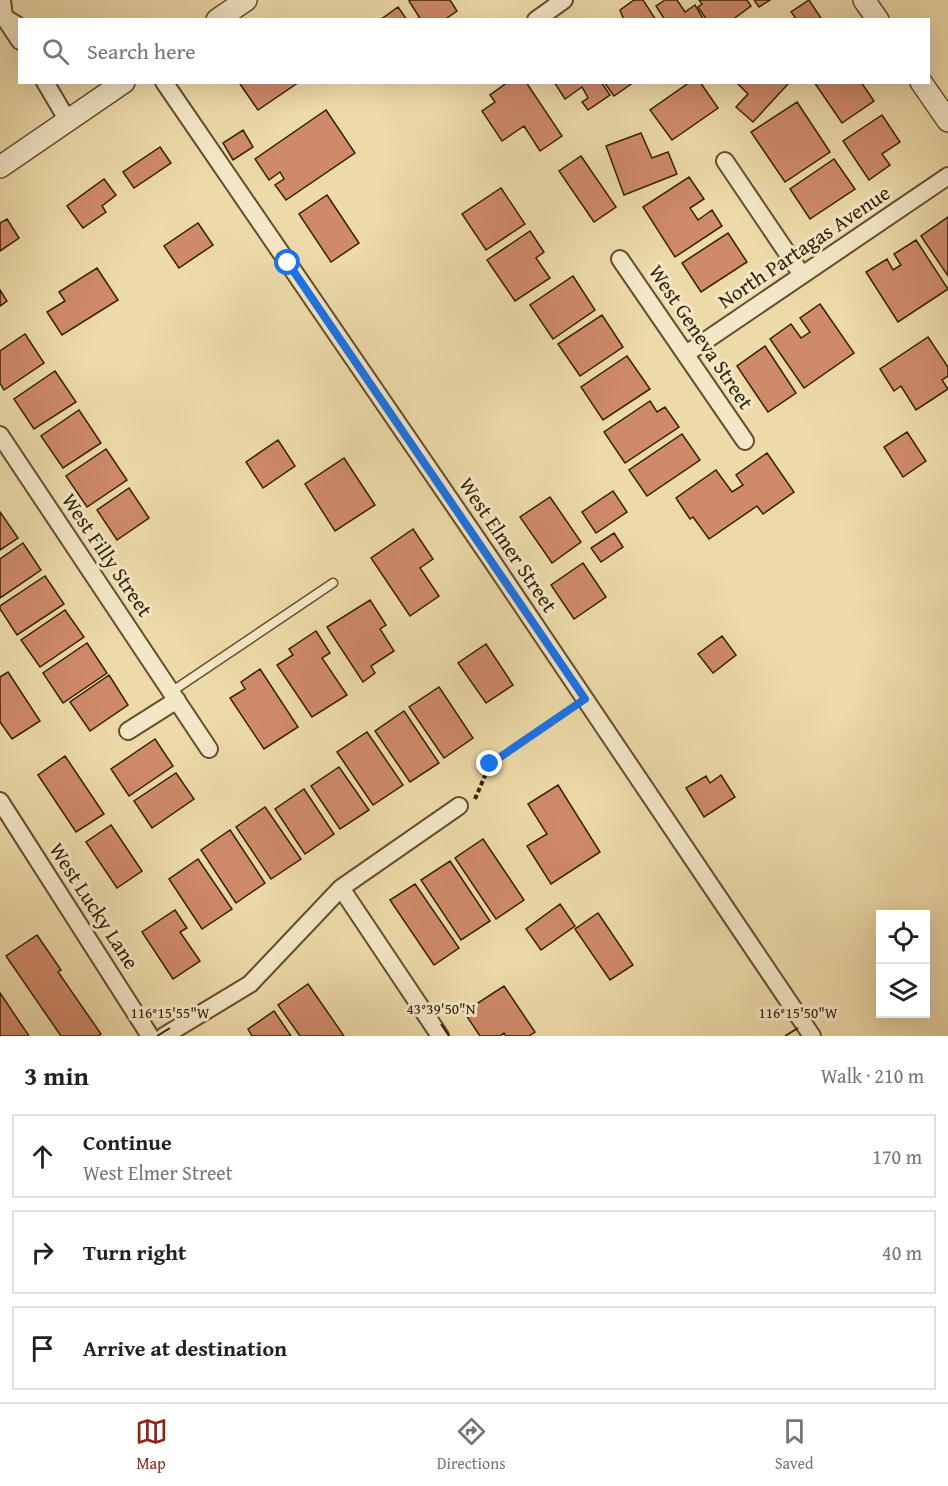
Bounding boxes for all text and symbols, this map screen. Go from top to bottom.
search box [18,18,930,84]
icon: search [39,35,72,68]
text: Search here [87,35,196,67]
street label: North Partagas Avenue [711,177,896,316]
route start [274,249,300,275]
street label: West Geneva Street [641,258,762,416]
street label: West Elmer Street [452,471,566,619]
street label: West Filly Street [54,487,161,623]
route end [476,750,502,776]
street label: West Lucky Lane [42,836,147,975]
map controls [876,910,930,1018]
button: locate [876,910,930,964]
button: layers [876,964,930,1018]
text: 43°39'50"N [407,998,476,1019]
text: 116°15'55"W [130,1002,210,1023]
text: 116°15'50"W [758,1002,838,1023]
text: 3 min [24,1056,89,1095]
text: Walk · 210 m [821,1061,924,1090]
text: Continue [83,1126,172,1158]
icon: ahead [26,1140,59,1173]
text: 170 m [872,1142,922,1171]
text: West Elmer Street [83,1158,233,1187]
icon: right [26,1236,59,1269]
text: Turn right [83,1236,186,1268]
text: 40 m [882,1238,922,1267]
icon: arrive [26,1332,59,1365]
text: Arrive at destination [83,1332,287,1364]
tab: Map [135,1415,168,1475]
tab: Directions [437,1415,506,1475]
tab: Saved [775,1415,813,1475]

